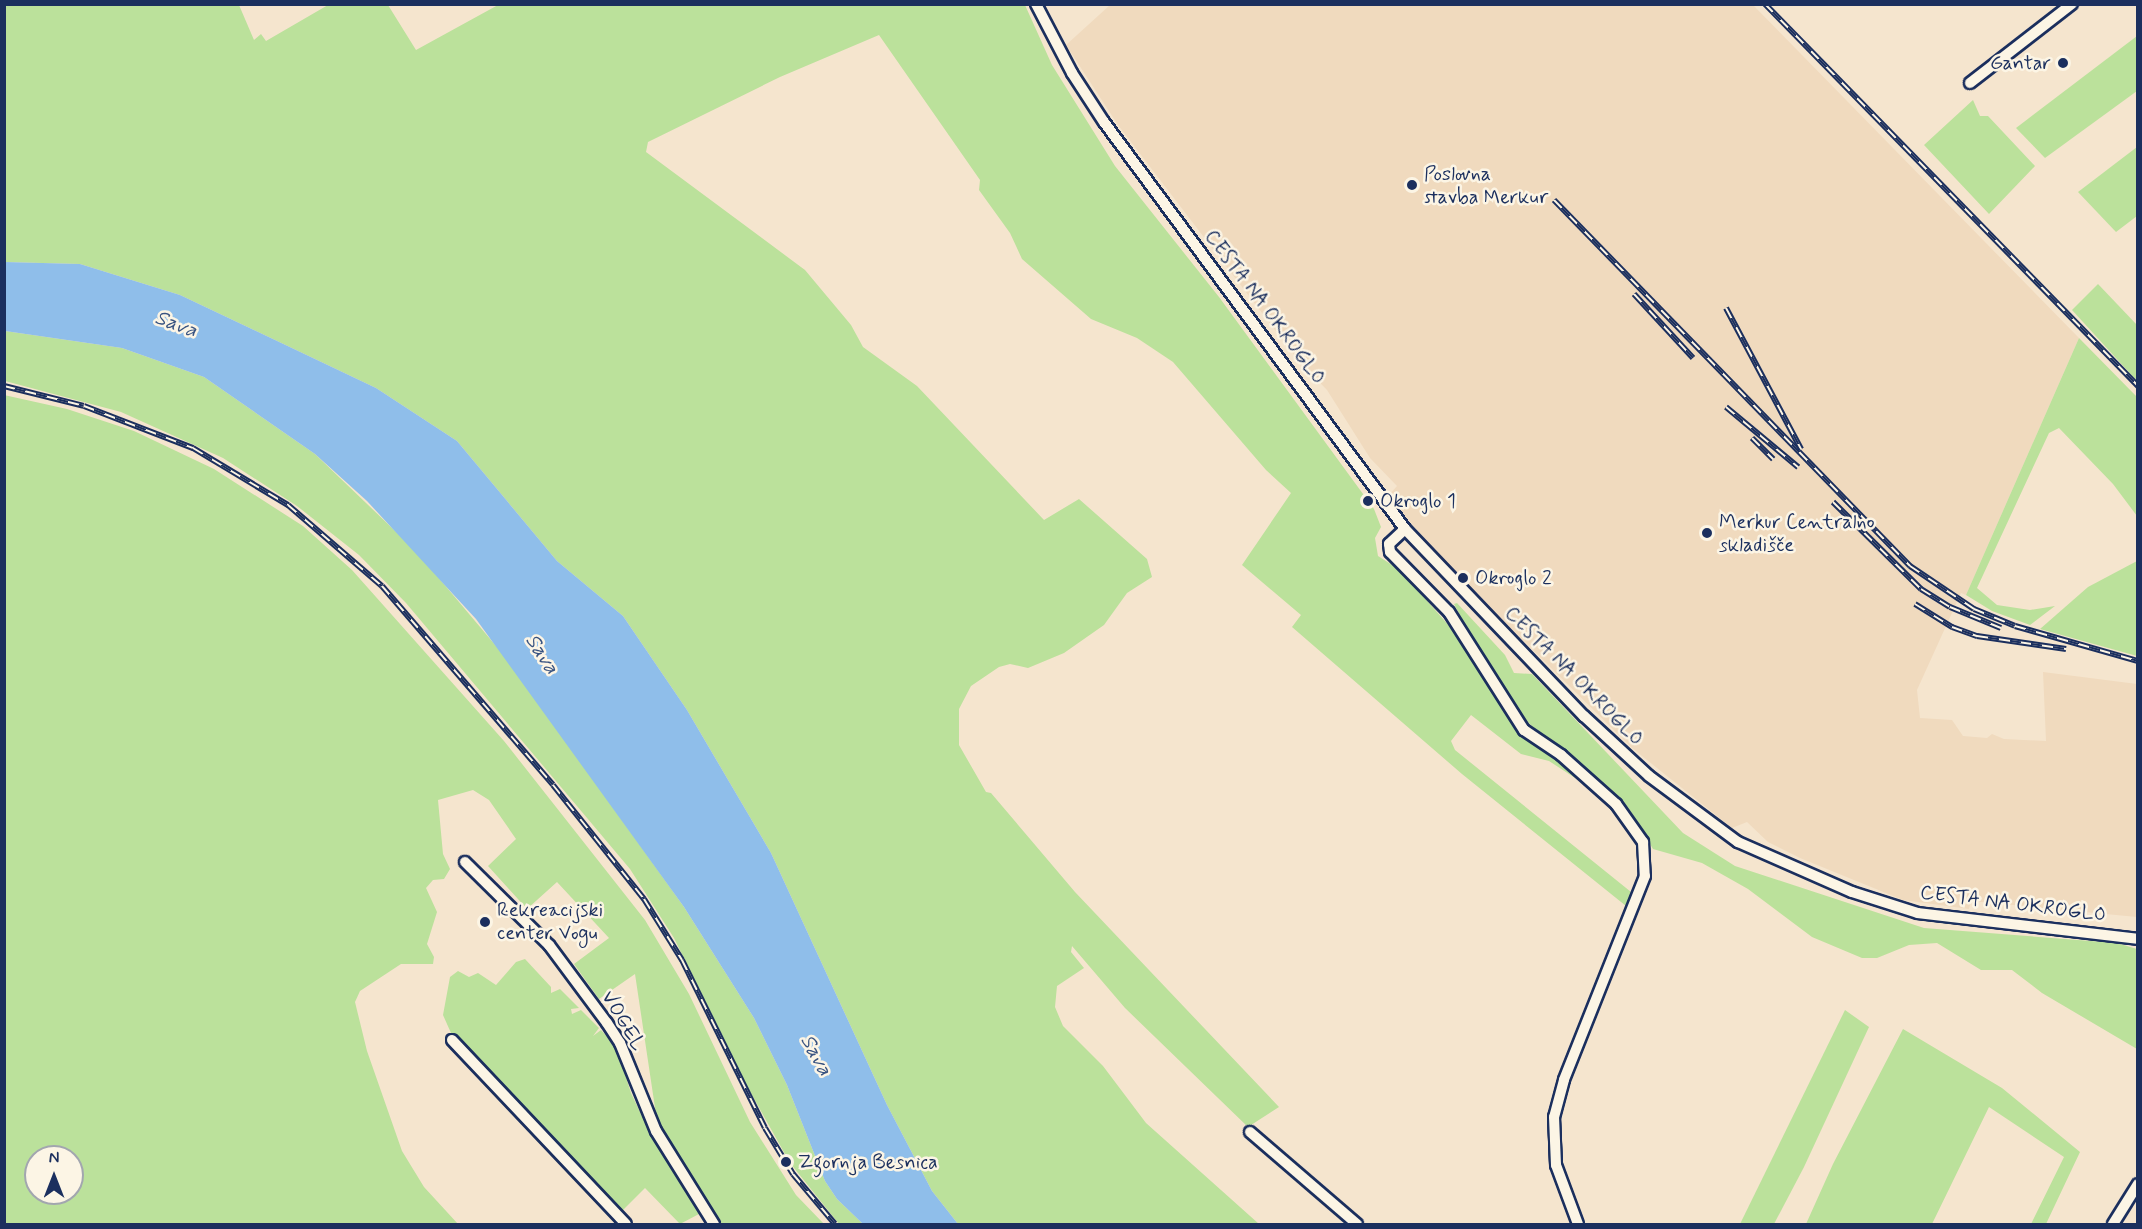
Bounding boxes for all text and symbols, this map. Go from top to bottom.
place label: Gantar [1990,51,2051,75]
marker: Gantar [2056,56,2070,70]
place label: Poslovna stavba Merkur [1424,162,1546,209]
marker: Poslovna stavba Merkur [1405,178,1419,192]
street label: CESTA NA OKROGLO [1199,225,1331,389]
water label: Sava [152,305,200,343]
place label: Okroglo 1 [1380,489,1456,513]
marker: Okroglo 1 [1361,494,1375,508]
place label: Merkur Centralno skladišče [1719,510,1876,557]
marker: Merkur Centralno skladišče [1700,526,1714,540]
place label: Okroglo 2 [1475,566,1552,590]
marker: Okroglo 2 [1456,571,1470,585]
street label: CESTA NA OKROGLO [1499,601,1649,751]
water label: Sava [520,629,564,679]
street label: CESTA NA OKROGLO [1919,881,2107,927]
place label: Rekreacijski center Vogu [497,898,603,945]
marker: Rekreacijski center Vogu [478,915,492,929]
street label: VOGEL [596,987,650,1055]
water label: Sava [795,1030,837,1080]
north arrow [24,1145,84,1205]
text: N [49,1148,59,1169]
place label: Zgornja Besnica [798,1150,945,1174]
marker: Zgornja Besnica [779,1155,793,1169]

